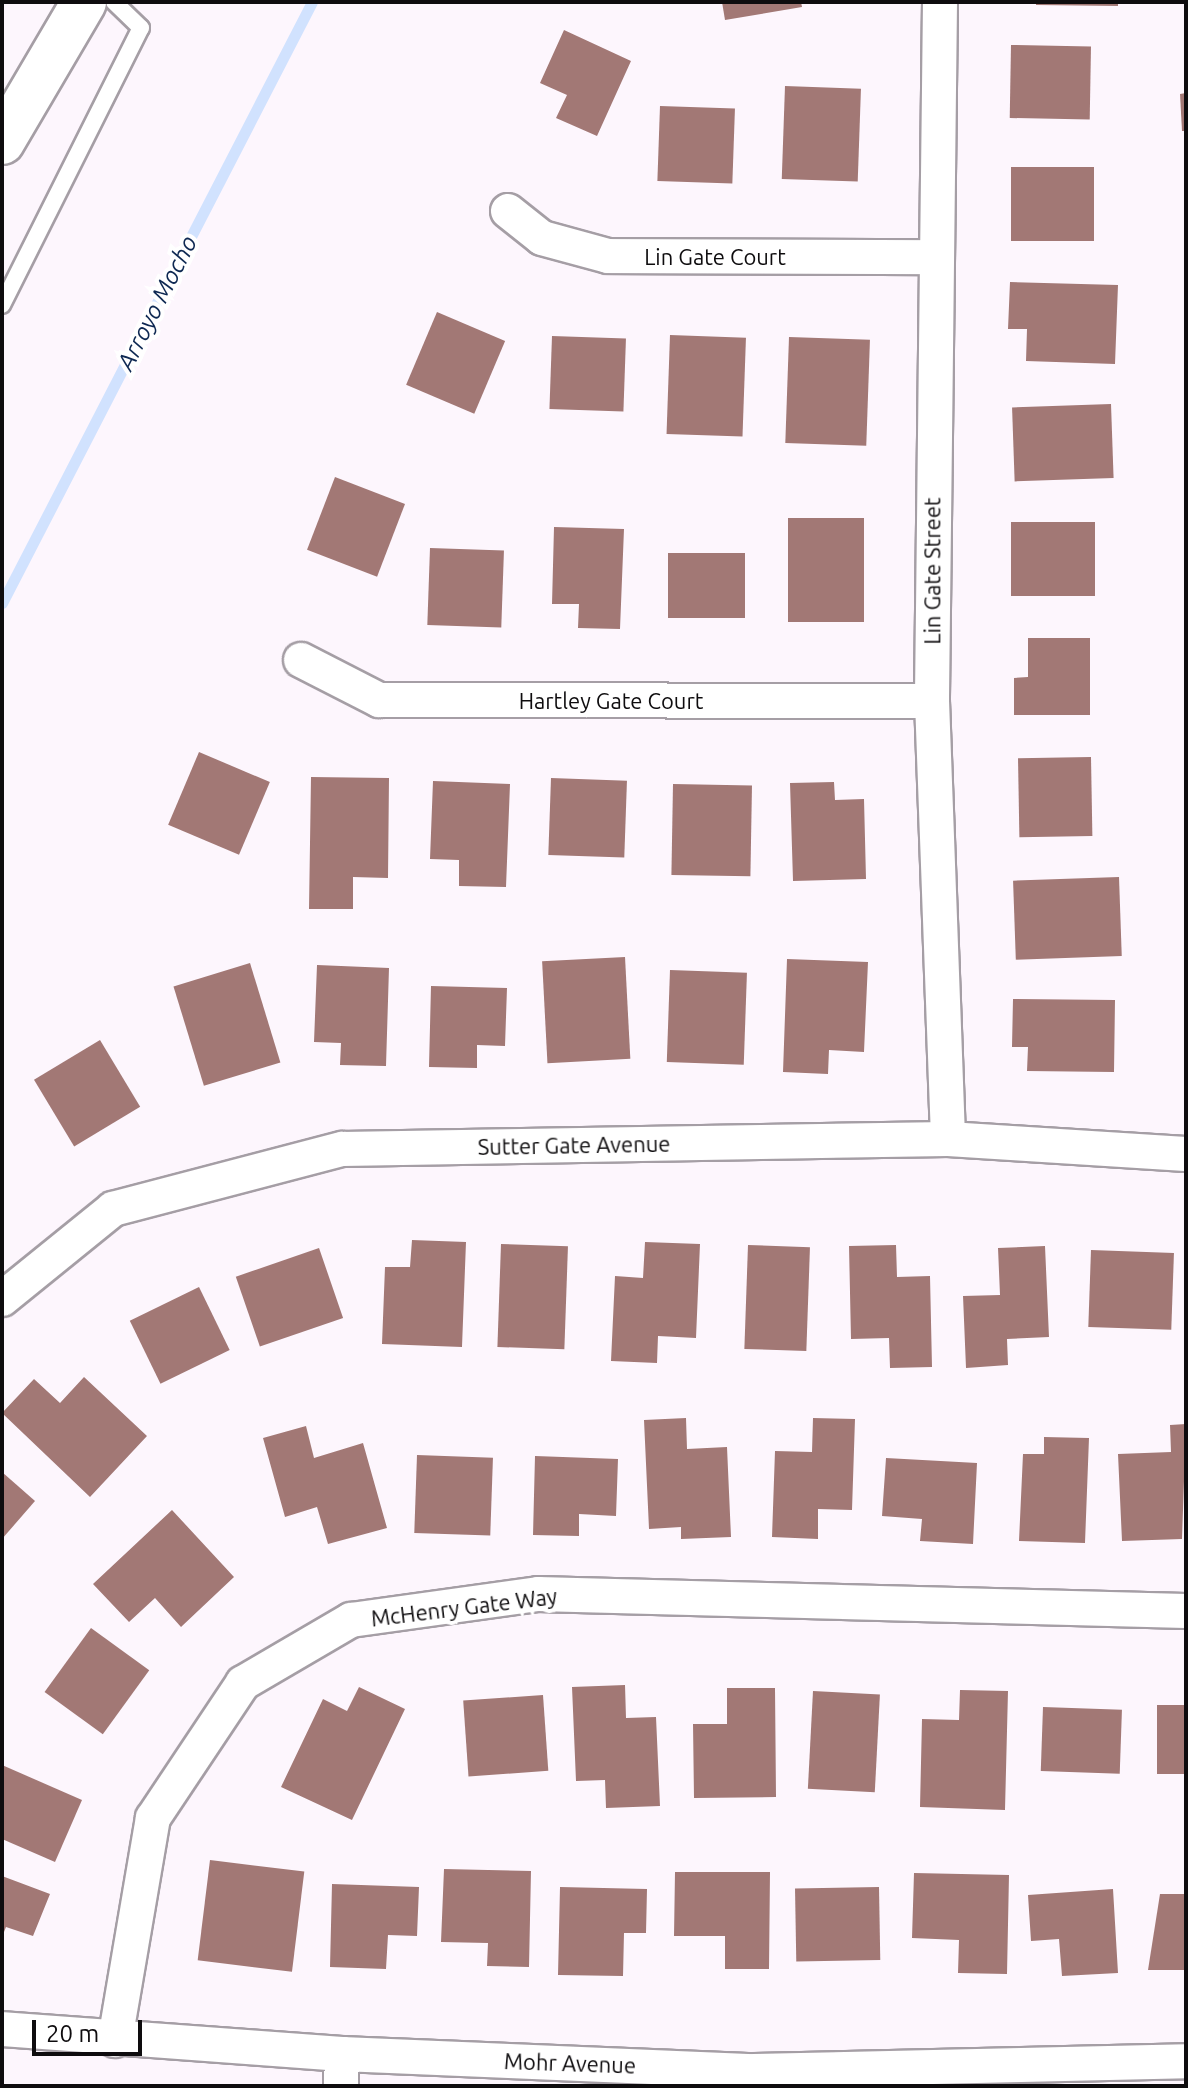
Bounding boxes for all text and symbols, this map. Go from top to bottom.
water label: Arroyo Mocho [111,231,203,375]
street label: Lin Gate Court [644,244,786,270]
street label: Lin Gate Street [919,497,945,645]
street label: Hartley Gate Court [519,688,703,714]
street label: Sutter Gate Avenue [477,1130,671,1160]
street label: McHenry Gate Way [369,1582,559,1632]
scale bar [36,2004,146,2054]
text: 20 m [46,2020,99,2047]
street label: Mohr Avenue [504,2048,636,2078]

